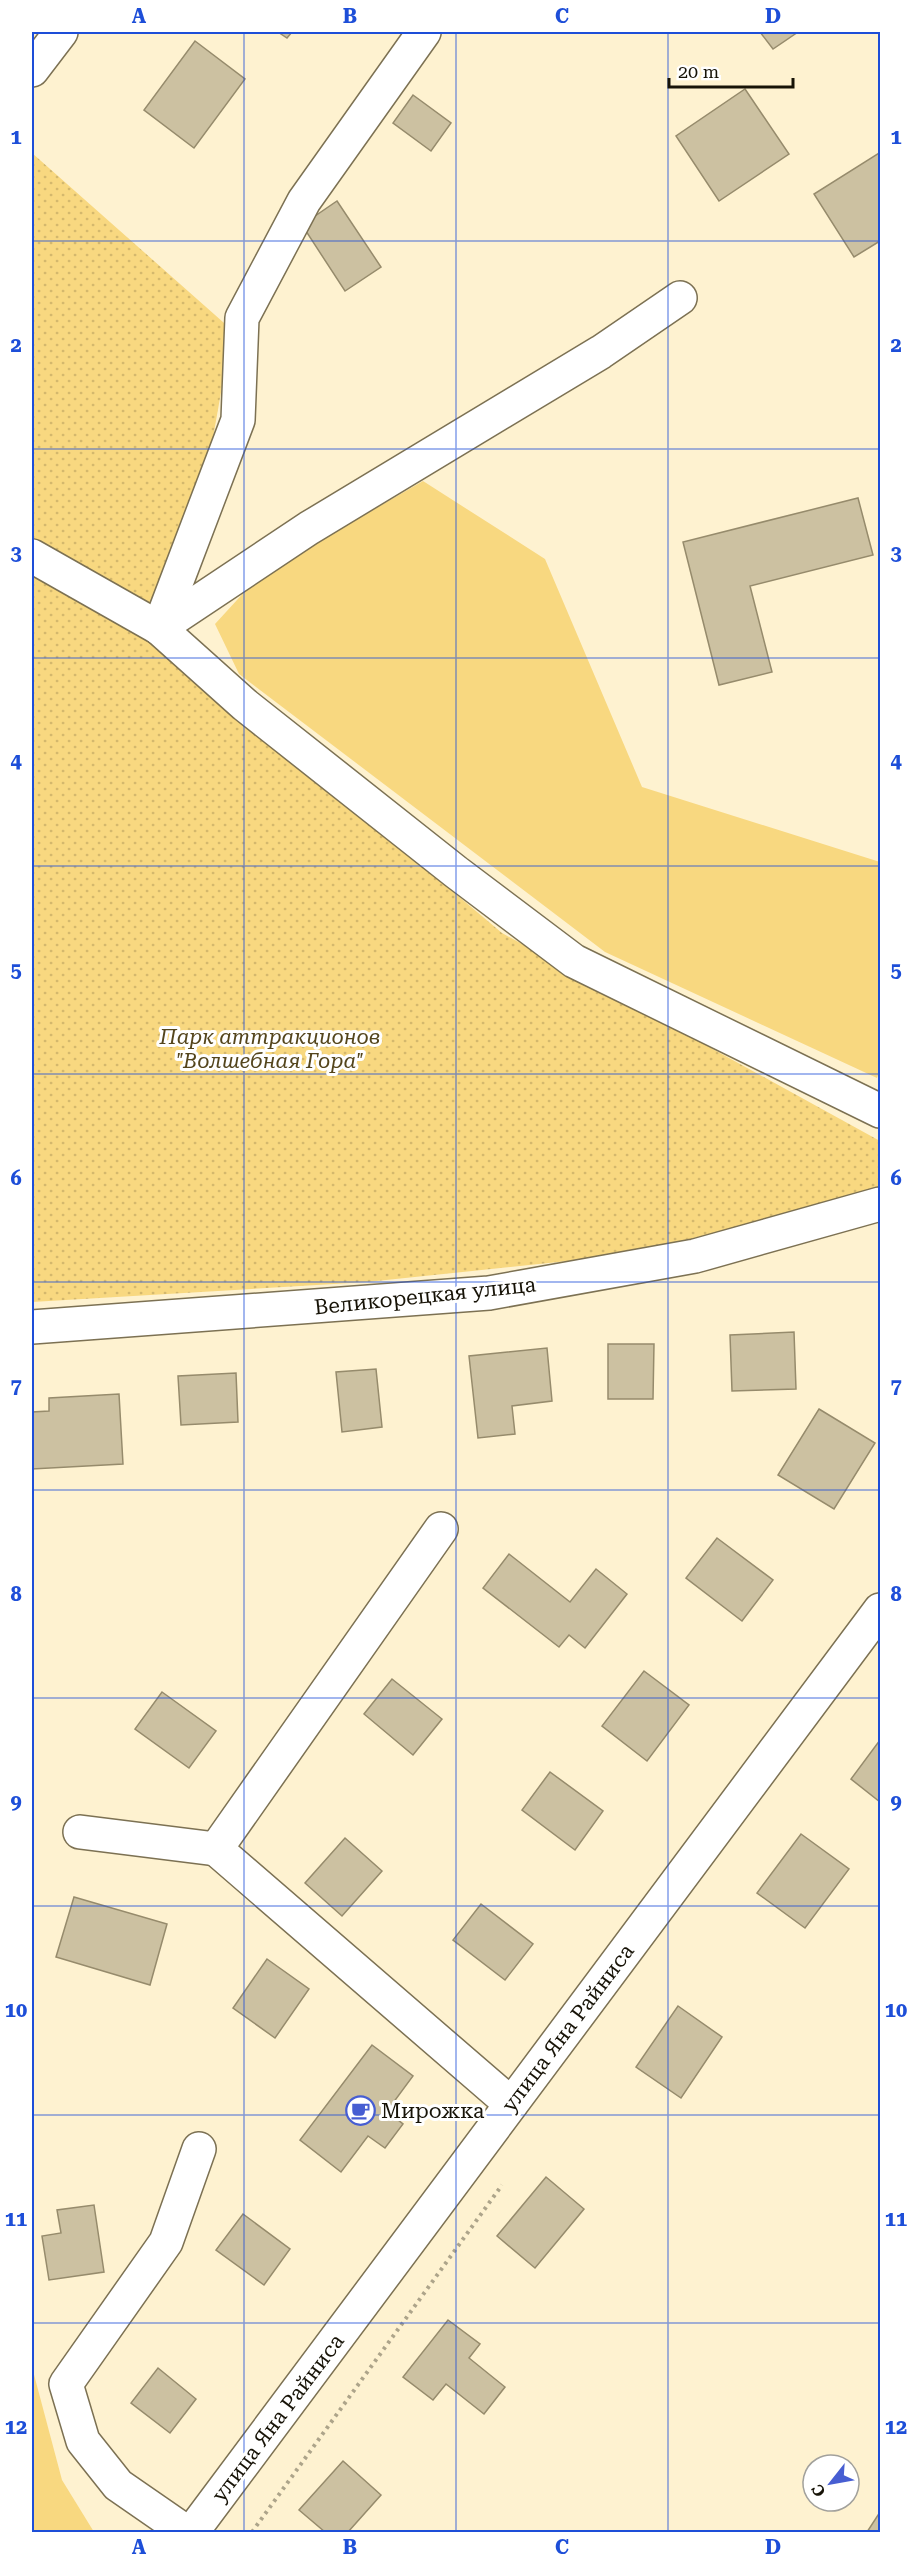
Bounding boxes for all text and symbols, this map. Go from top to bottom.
text: A [132,4,147,28]
text: B [343,4,357,28]
text: C [555,4,569,28]
text: D [765,4,781,28]
scale bar [669,51,794,89]
text: 20 m [678,61,719,82]
text: 1 [10,125,22,149]
text: 1 [890,125,902,149]
text: 2 [10,333,22,357]
text: 2 [890,333,902,357]
text: 3 [10,541,22,565]
text: 3 [890,541,902,565]
text: 4 [10,749,22,773]
text: 4 [890,749,902,773]
text: 5 [10,958,22,982]
text: 5 [890,958,902,982]
park label: Парк аттракционов "Волшебная Гора" [159,1025,380,1073]
text: 6 [10,1166,22,1190]
text: 6 [890,1166,902,1190]
street label: Великорецкая улица [313,1272,538,1320]
text: 7 [10,1374,22,1398]
text: 7 [890,1374,902,1398]
text: 8 [10,1582,22,1606]
text: 8 [890,1582,902,1606]
text: 9 [10,1790,22,1814]
text: 9 [890,1790,902,1814]
street label: улица Яна Райниса [497,1939,639,2116]
text: 10 [5,1998,27,2022]
text: 10 [885,1998,907,2022]
cafe icon: Мирожка [344,2095,376,2127]
place label: Мирожка [381,2099,485,2123]
text: 11 [5,2207,27,2231]
text: 11 [885,2207,907,2231]
street label: улица Яна Райниса [207,2329,349,2506]
text: 12 [5,2415,27,2439]
text: 12 [885,2415,907,2439]
north arrow [801,2453,861,2513]
text: С [808,2481,830,2500]
text: A [132,2535,147,2559]
text: B [343,2535,357,2559]
text: C [555,2535,569,2559]
text: D [765,2535,781,2559]

